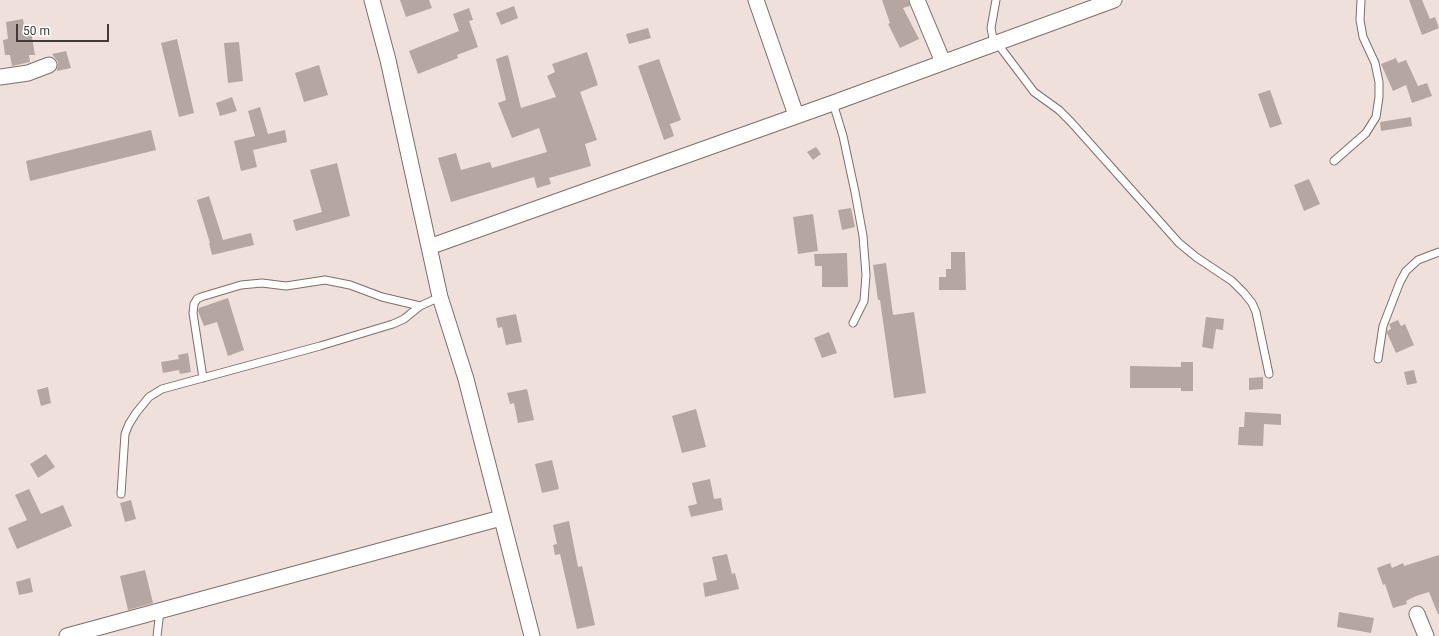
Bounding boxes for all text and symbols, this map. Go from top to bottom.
scale bar [18,16,111,42]
text: 50 m [23,24,50,38]

